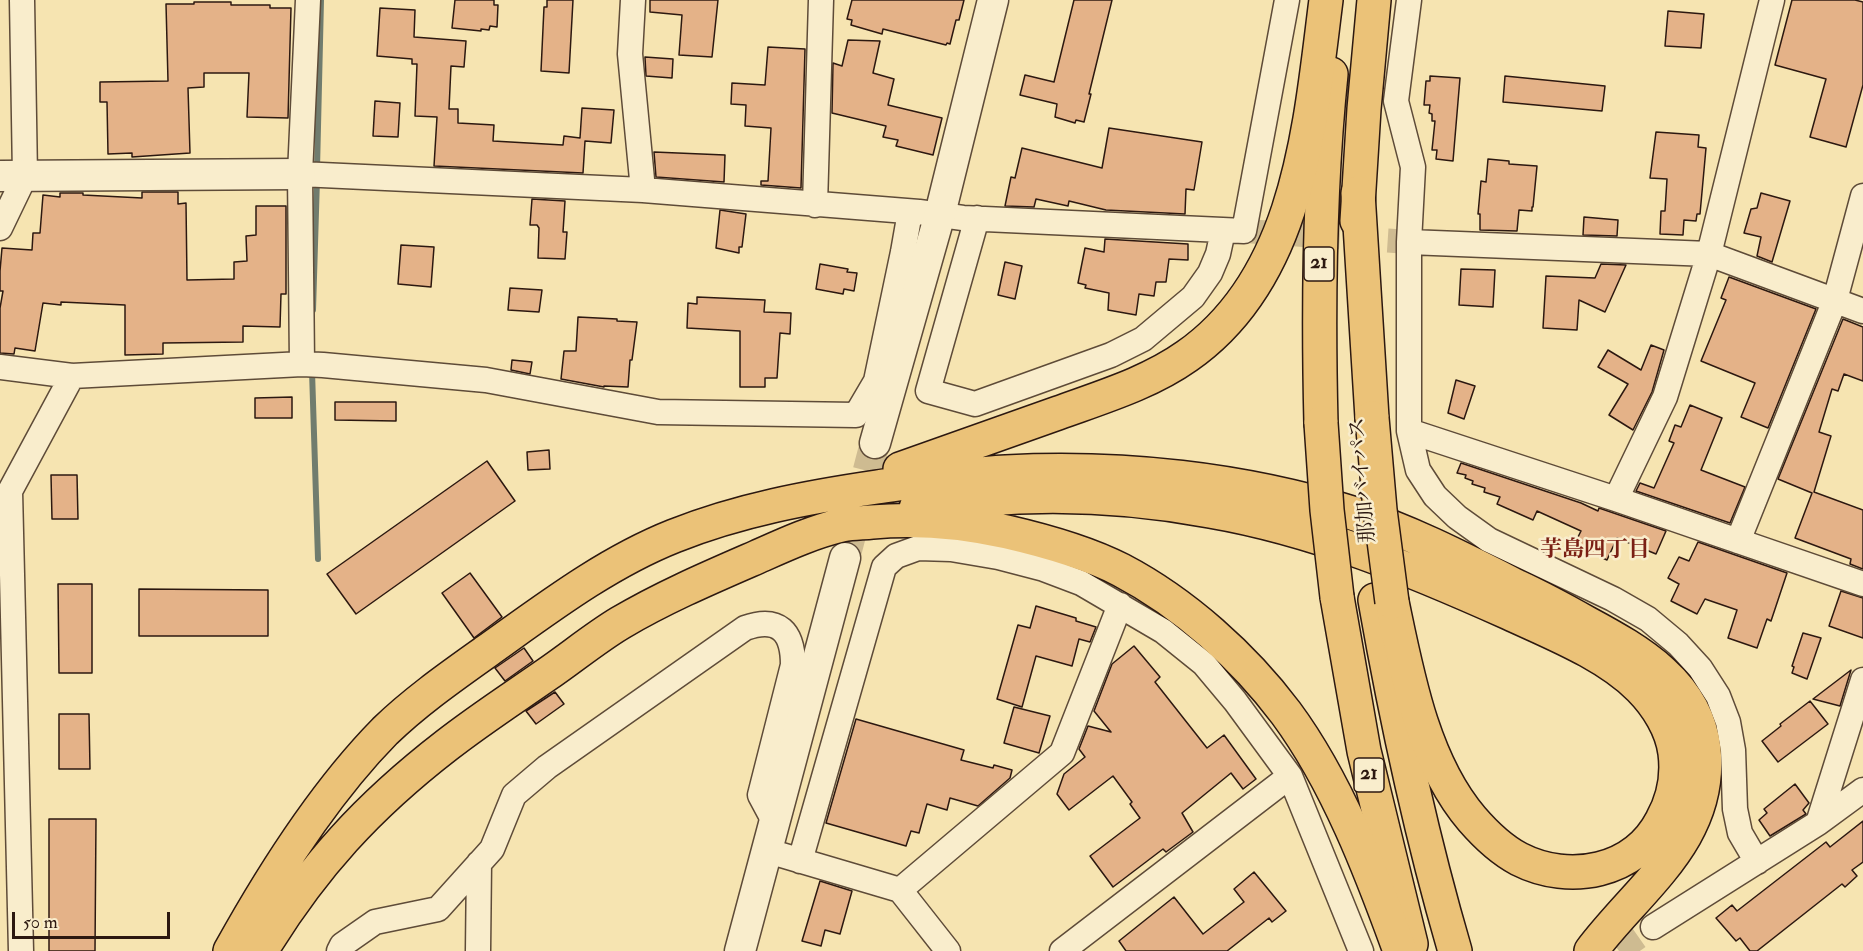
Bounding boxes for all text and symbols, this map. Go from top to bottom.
road number: 21 [1304,247,1334,281]
street label: 那加バイパス [1346,416,1382,544]
district label: 芋島四丁目 [1540,538,1650,564]
road number: 21 [1354,758,1384,792]
scale bar [15,900,172,938]
text: 50 m [23,911,58,934]

